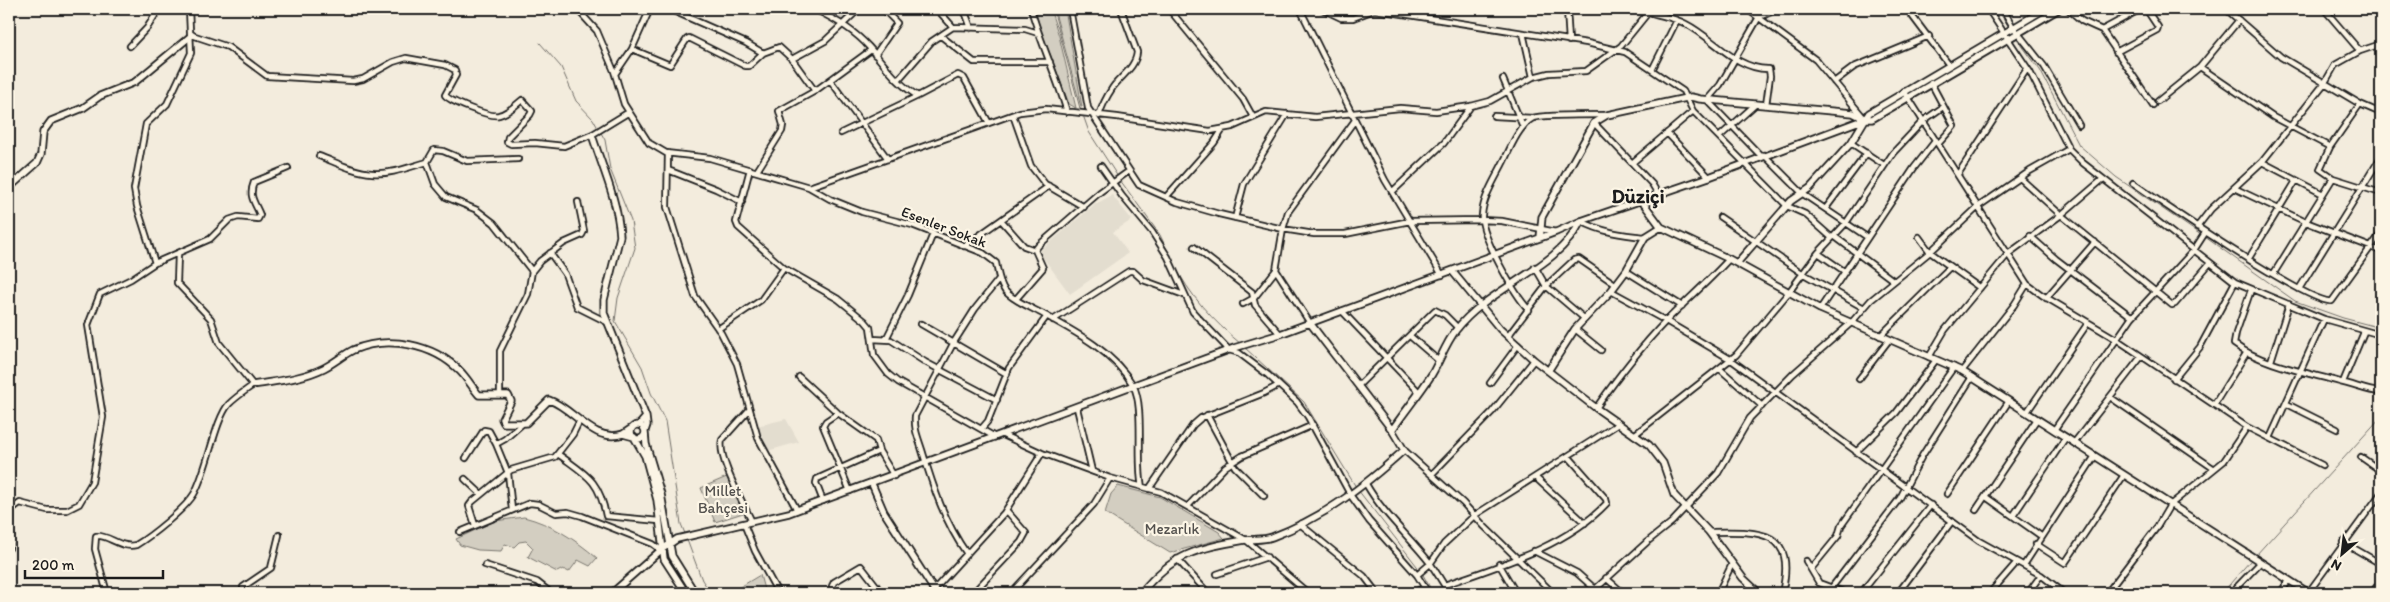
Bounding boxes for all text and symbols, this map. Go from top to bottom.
district label: Düziçi [1611,184,1665,209]
street label: Esenler Sokak [899,202,989,252]
park label: Millet Bahçesi [698,482,748,517]
park label: Mezarlık [1145,520,1200,538]
north arrow [2318,530,2368,580]
scale bar [25,547,162,579]
text: N [2328,555,2344,575]
text: 200 m [32,556,75,574]

